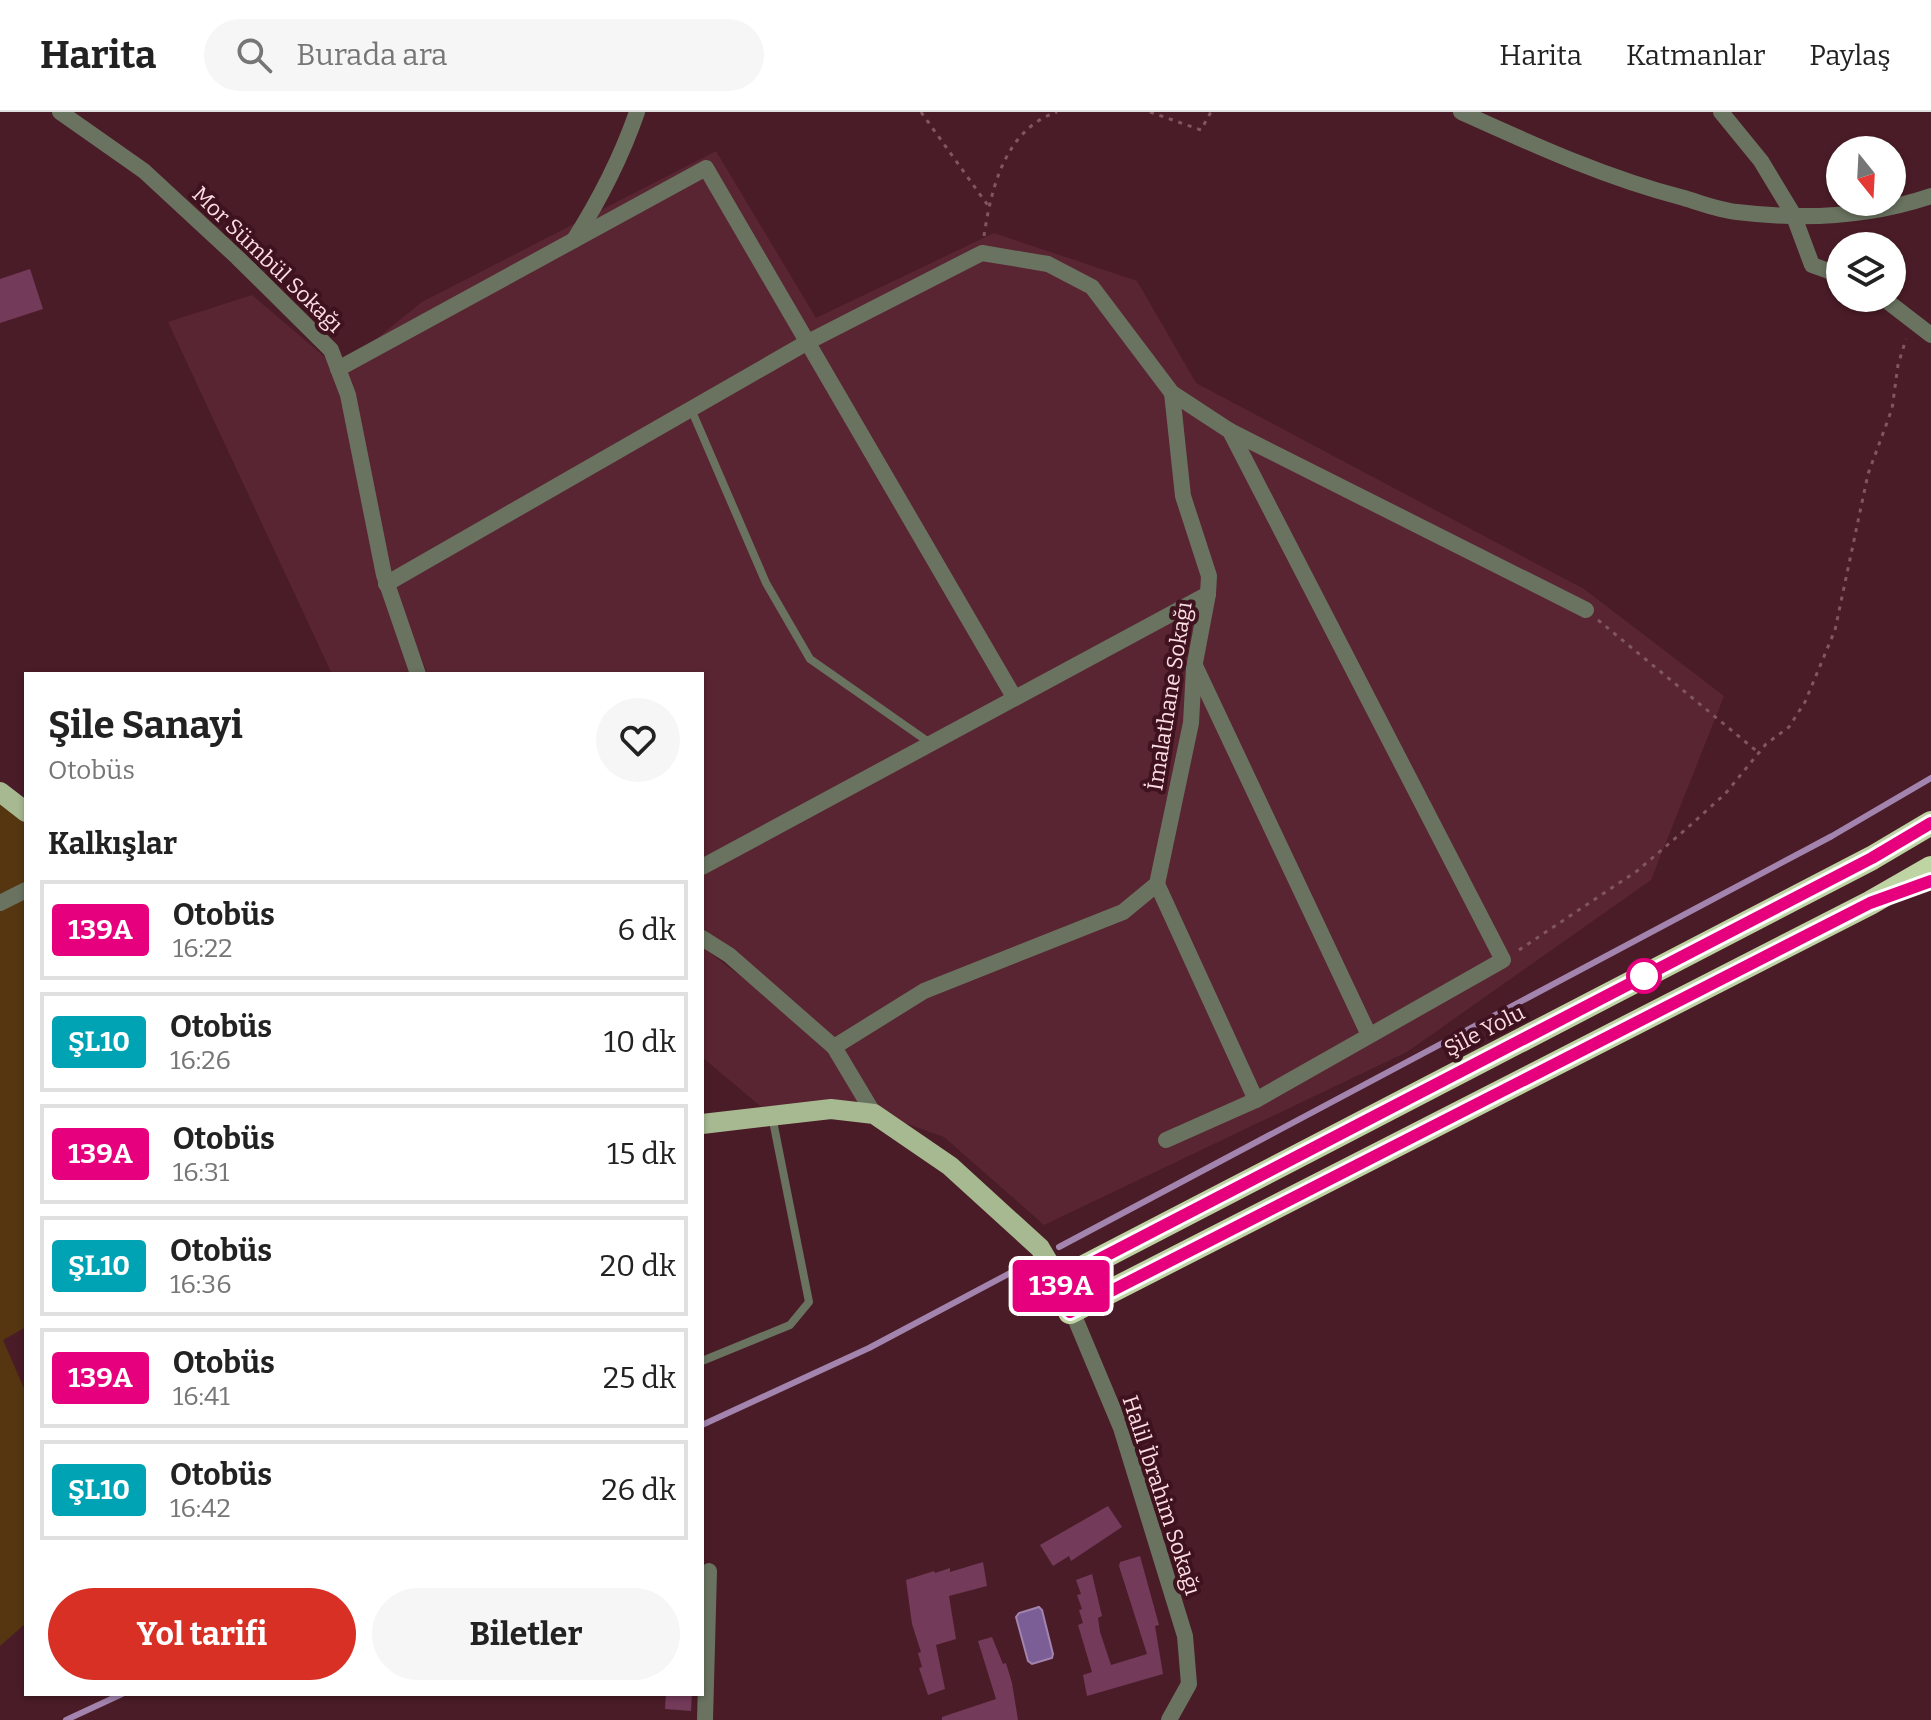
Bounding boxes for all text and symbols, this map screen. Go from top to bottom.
search box [204,19,764,91]
text: Harita [40,32,156,78]
icon: search [232,33,276,77]
text: Burada ara [296,37,447,73]
text: Harita [1499,39,1582,72]
text: Katmanlar [1626,39,1765,72]
text: Paylaş [1809,39,1891,72]
north arrow [1826,136,1906,216]
map controls [1826,136,1906,312]
street label: Mor Sümbül Sokağı [187,181,349,338]
button: layers [1826,232,1906,312]
street label: İmalathane Sokağı [1141,599,1198,792]
button: heart [596,698,680,782]
text: Şile Sanayi [48,702,243,748]
text: Otobüs [48,755,135,786]
text: Kalkışlar [48,826,177,862]
text: Otobüs [173,897,275,933]
text: 6 dk [618,912,676,948]
text: 139A [68,913,133,946]
text: 16:22 [173,933,232,964]
unlabelled marker [1627,959,1661,993]
street label: Şile Yolu [1439,999,1529,1062]
text: Otobüs [170,1009,272,1045]
text: 10 dk [604,1024,676,1060]
text: ŞL10 [68,1025,130,1058]
text: 16:26 [170,1045,231,1076]
text: Otobüs [173,1121,275,1157]
text: 15 dk [607,1136,676,1172]
text: 139A [68,1137,133,1170]
text: 16:31 [173,1157,229,1188]
text: Otobüs [170,1233,272,1269]
text: 20 dk [600,1248,676,1284]
text: ŞL10 [68,1249,130,1282]
line badge: 139A [1005,1260,1117,1312]
text: 16:36 [170,1269,231,1300]
text: 139A [1029,1269,1093,1302]
text: Otobüs [173,1345,275,1381]
text: 25 dk [603,1360,676,1396]
text: 139A [68,1361,133,1394]
text: 16:41 [173,1381,230,1412]
street label: Halil İbrahim Sokağı [1117,1392,1207,1599]
text: Otobüs [170,1457,272,1493]
text: 26 dk [601,1472,676,1508]
text: ŞL10 [68,1473,130,1506]
text: 16:42 [170,1493,231,1524]
button: Yol tarifi [48,1588,356,1680]
button: Biletler [372,1588,680,1680]

